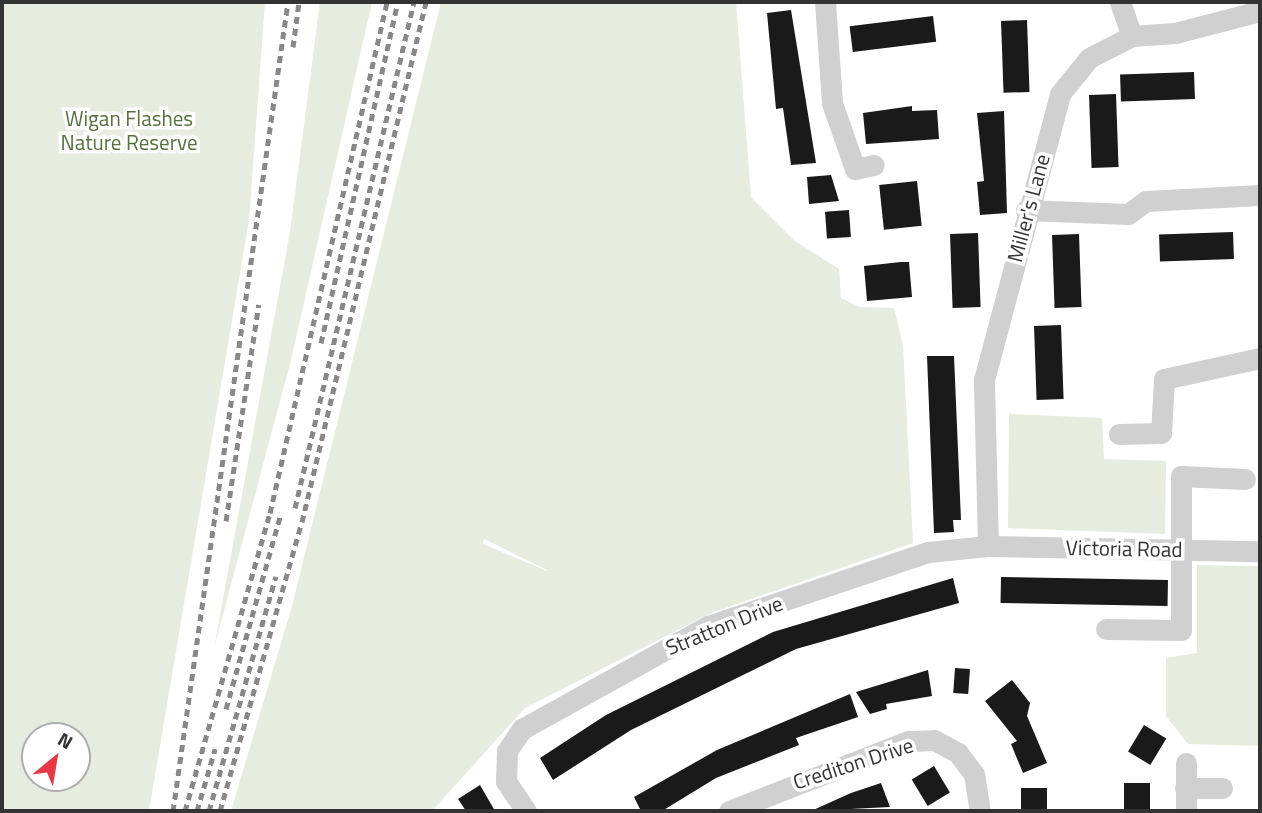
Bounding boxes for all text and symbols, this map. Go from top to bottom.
park label: Wigan Flashes Nature Reserve [60,105,198,155]
street label: Miller's Lane [1001,151,1055,265]
street label: Victoria Road [1065,534,1183,562]
street label: Stratton Drive [662,590,786,660]
north arrow [21,722,91,792]
text: N [53,724,79,756]
street label: Crediton Drive [790,732,916,794]

